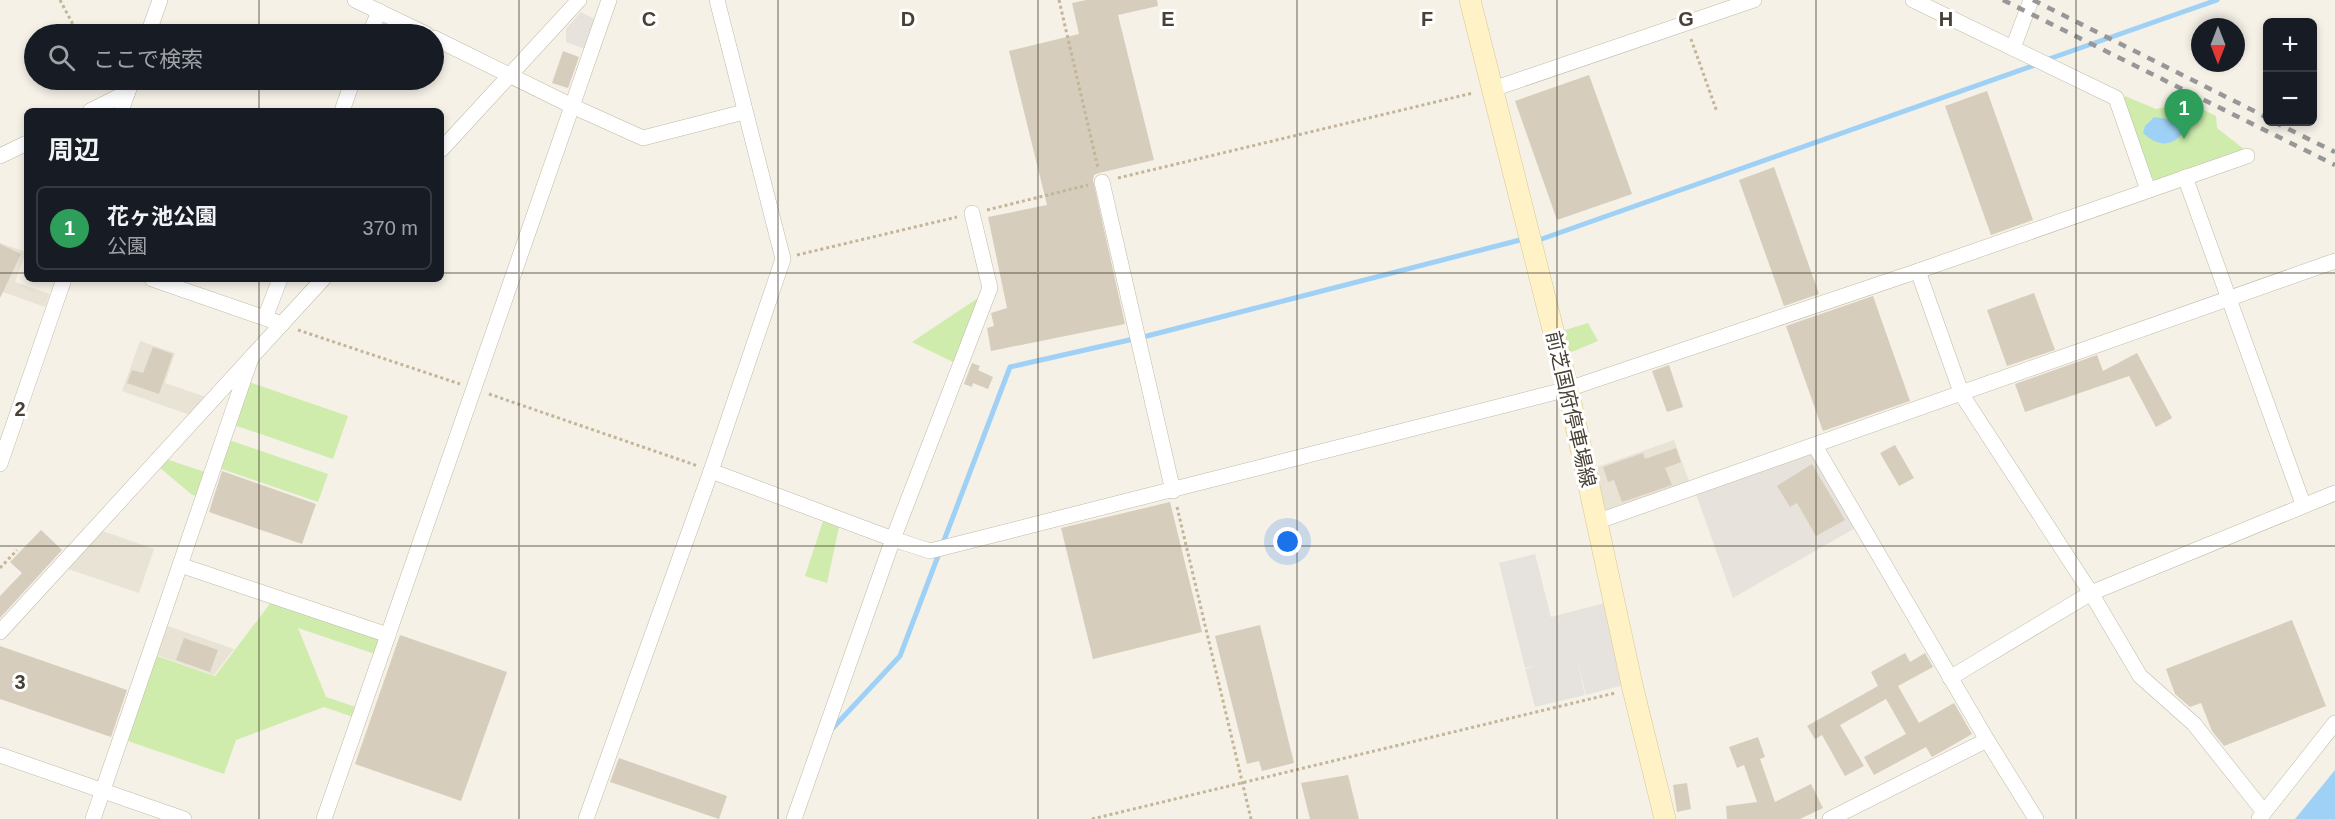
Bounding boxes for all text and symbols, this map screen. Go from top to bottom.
text: C [642,8,656,30]
text: D [901,8,915,30]
text: E [1161,8,1175,30]
text: F [1421,8,1433,30]
text: G [1678,8,1694,30]
text: H [1939,8,1953,30]
north arrow [2191,18,2245,72]
map controls [2263,18,2317,126]
button: + [2263,18,2317,72]
search box [24,24,444,90]
icon: search [45,41,78,74]
text: ここで検索 [93,47,203,72]
button: − [2263,72,2317,126]
pin: 1 [2164,90,2204,139]
text: 周辺 [48,135,100,165]
text: 花ヶ池公園 [107,204,217,229]
text: 1 [64,217,75,239]
text: 370 m [362,217,418,239]
text: 公園 [107,235,147,257]
street label: 前芝国府停車場線 [1542,329,1600,489]
text: 2 [14,398,26,420]
your location [1273,527,1302,556]
text: 3 [14,671,26,693]

